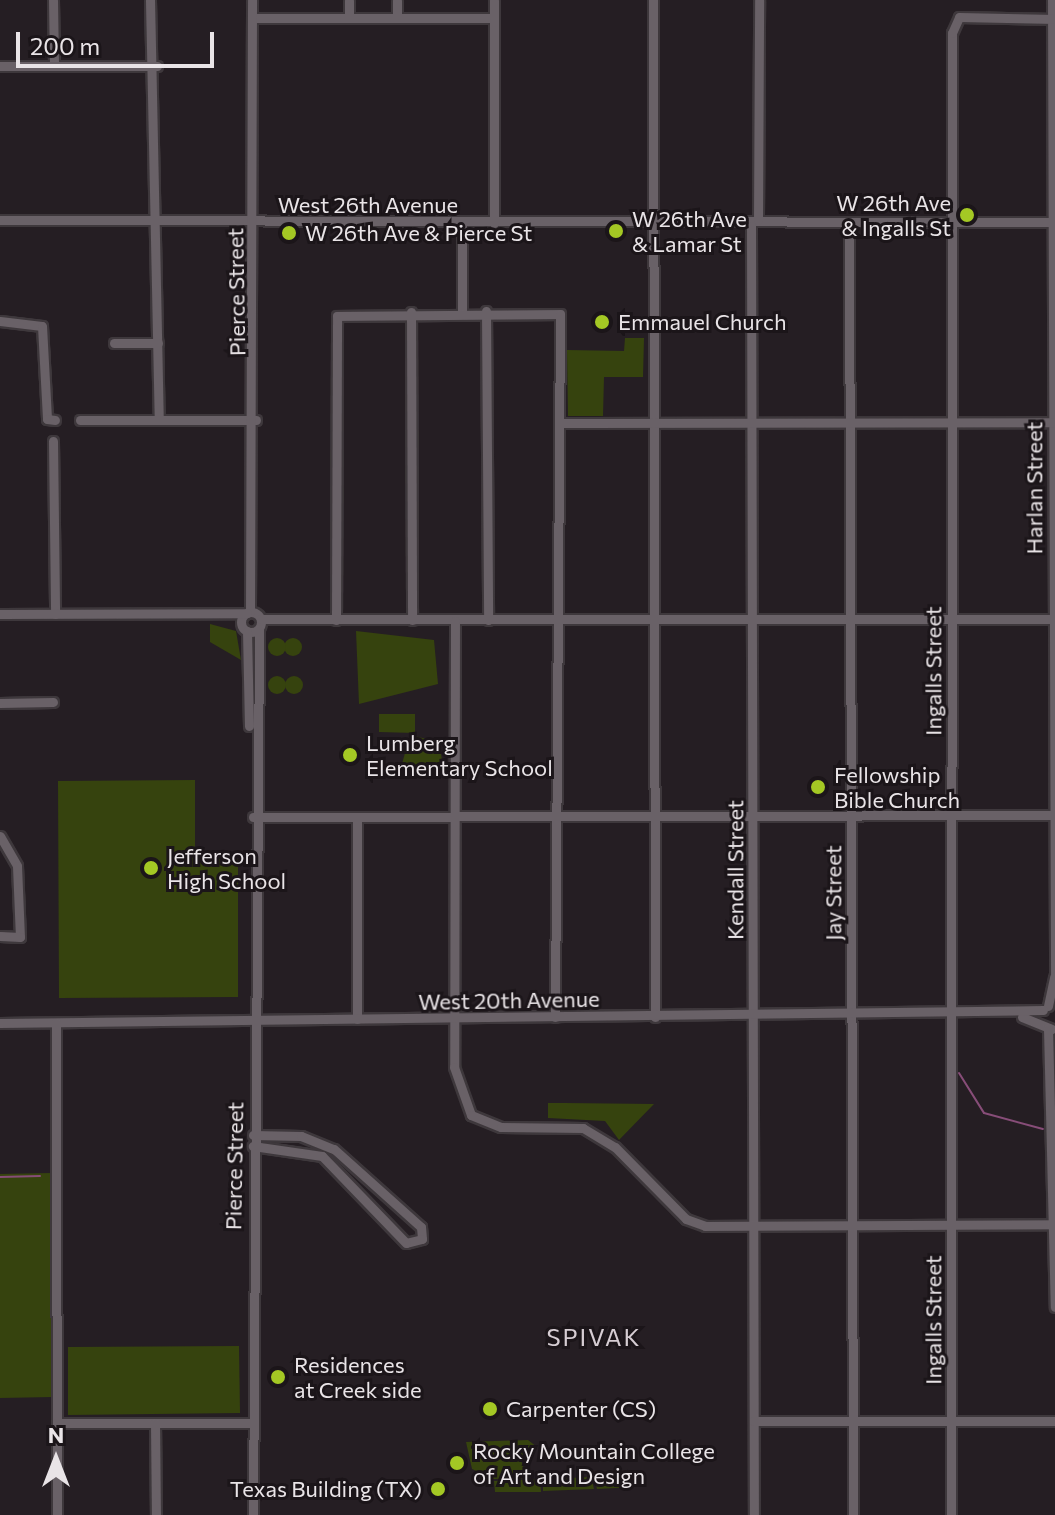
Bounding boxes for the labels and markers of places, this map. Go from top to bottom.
place label: W 26th Ave & Ingalls St [836,189,951,240]
place label: W 26th Ave & Lamar St [632,205,747,256]
marker: W 26th Ave & Ingalls St [958,206,976,224]
place label: W 26th Ave & Pierce St [305,220,532,246]
marker: W 26th Ave & Lamar St [607,222,625,240]
marker: W 26th Ave & Pierce St [280,224,298,242]
place label: Emmauel Church [618,309,787,335]
marker: Emmauel Church [593,313,611,331]
place label: Lumberg Elementary School [366,729,553,780]
marker: Lumberg Elementary School [341,746,359,764]
place label: Fellowship Bible Church [834,761,960,812]
marker: Fellowship Bible Church [809,778,827,796]
place label: Jefferson High School [167,842,286,894]
marker: Jefferson High School [142,859,160,877]
place label: Residences at Creek side [294,1351,422,1402]
marker: Residences at Creek side [269,1368,287,1386]
place label: Carpenter (CS) [506,1396,656,1422]
marker: Carpenter (CS) [481,1400,499,1418]
place label: Rocky Mountain College of Art and Design [473,1437,715,1488]
marker: Rocky Mountain College of Art and Design [448,1454,466,1472]
place label: Texas Building (TX) [230,1476,422,1502]
marker: Texas Building (TX) [429,1480,447,1498]

